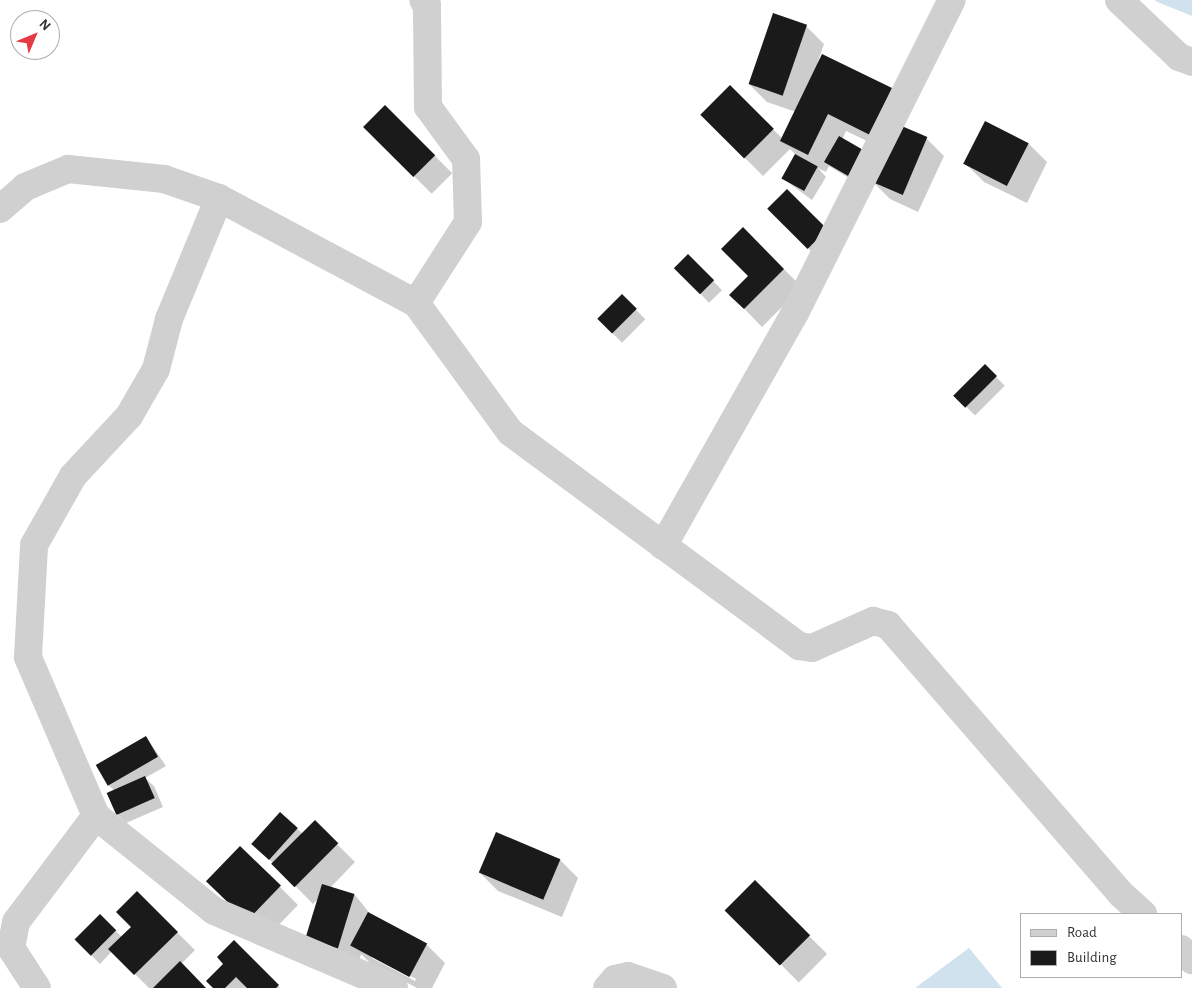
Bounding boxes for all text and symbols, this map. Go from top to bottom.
north arrow [10,10,60,60]
text: N [37,17,53,33]
legend [1020,913,1182,978]
text: Road [1067,925,1097,940]
text: Building [1067,950,1117,965]

